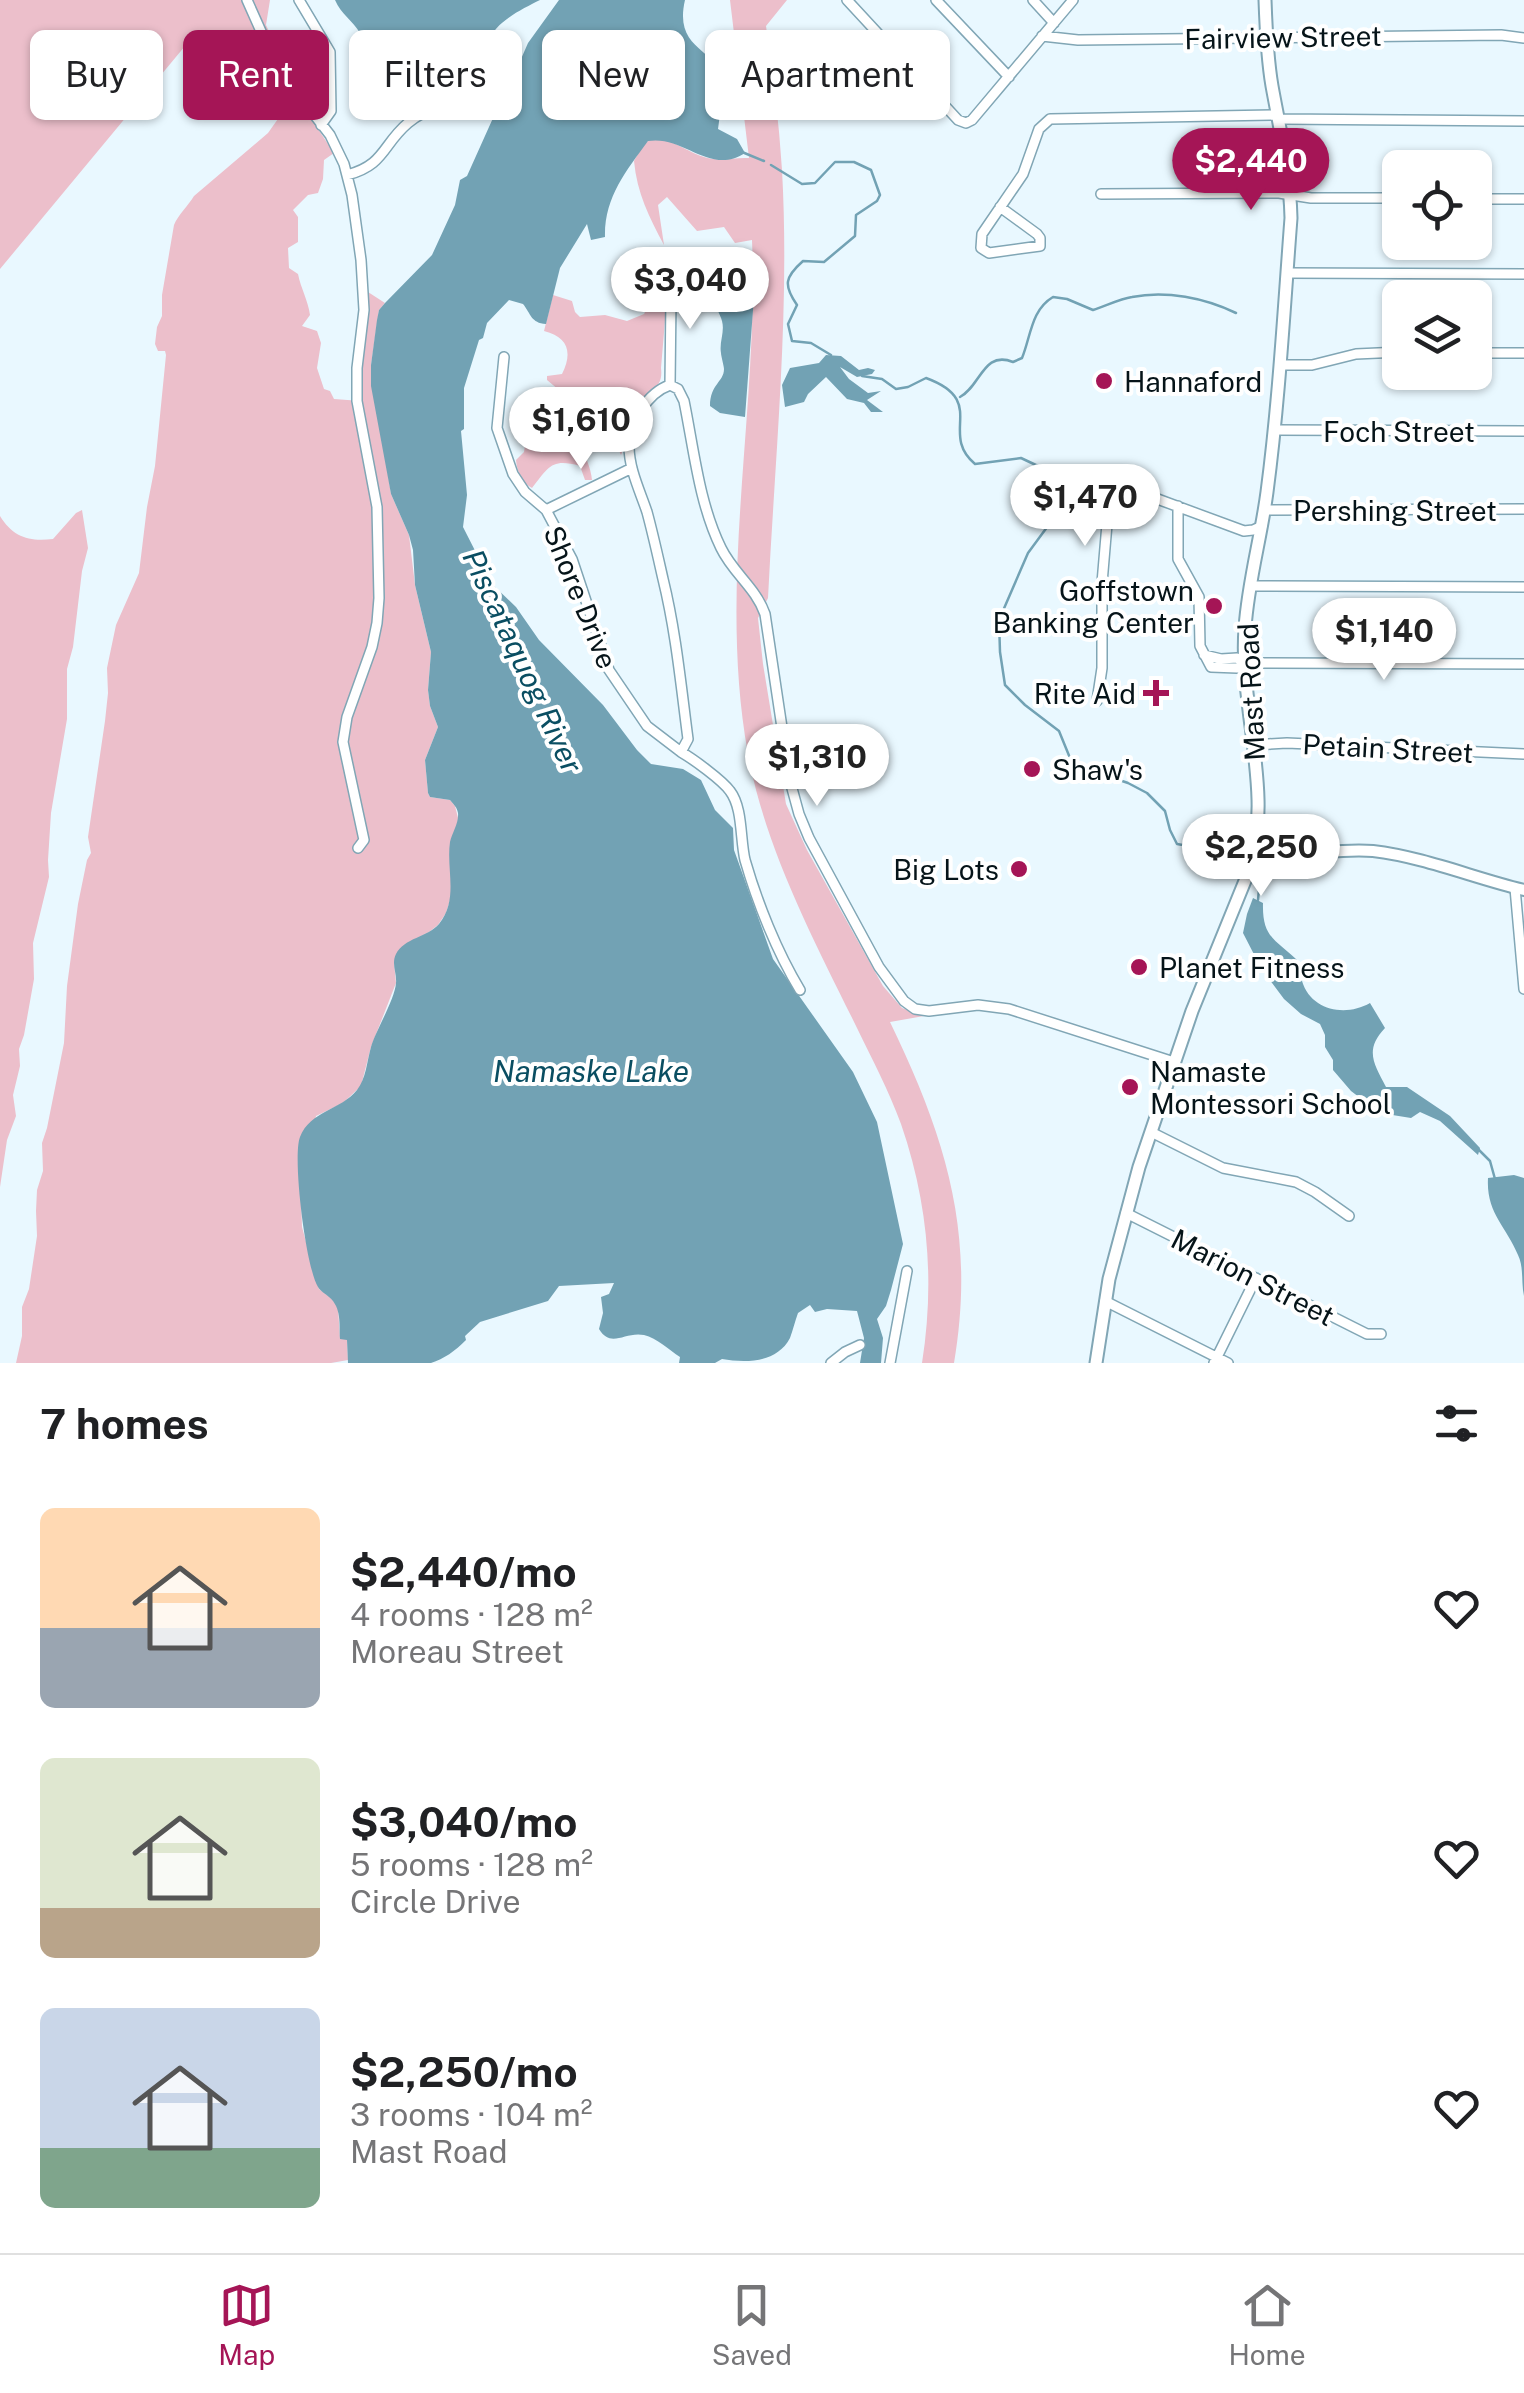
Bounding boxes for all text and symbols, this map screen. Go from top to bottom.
street label: Fairview Street [1184,19,1382,55]
chip: Buy [30,30,163,120]
chip: Rent [183,30,329,120]
chip: Filters [349,30,522,120]
chip: New [542,30,685,120]
chip: Apartment [705,30,950,120]
pin: $2,440 [1170,128,1332,213]
text: $2,440 [1194,142,1308,179]
map controls [1382,150,1492,390]
button: locate [1382,150,1492,260]
pin: $3,040 [609,247,771,332]
text: $3,040 [633,261,747,298]
button: layers [1382,280,1492,390]
place label: Hannaford [1124,365,1262,398]
marker: Hannaford [1093,370,1115,392]
pin: $1,610 [500,387,662,472]
text: $1,610 [531,401,631,438]
street label: Foch Street [1323,415,1475,448]
pin: $1,470 [1004,464,1166,549]
text: $1,470 [1032,478,1138,515]
street label: Pershing Street [1293,494,1497,527]
street label: Shore Drive [537,521,625,673]
water label: Piscataquog River [455,544,591,779]
place label: Goffstown Banking Center [992,574,1194,639]
marker: Goffstown Banking Center [1203,595,1225,617]
pin: $1,140 [1303,598,1465,683]
text: $1,140 [1334,612,1434,649]
street label: Mast Road [1231,622,1271,762]
place label: Rite Aid [1034,677,1136,710]
marker: Rite Aid [1145,682,1167,704]
pin: $1,310 [736,724,898,809]
street label: Petain Street [1302,727,1474,769]
text: $1,310 [767,738,867,775]
place label: Shaw's [1052,753,1143,786]
marker: Shaw's [1021,758,1043,780]
pin: $2,250 [1180,814,1342,899]
text: $2,250 [1204,828,1318,865]
place label: Big Lots [893,853,999,886]
marker: Big Lots [1008,858,1030,880]
place label: Planet Fitness [1159,951,1344,984]
marker: Planet Fitness [1128,956,1150,978]
water label: Namaske Lake [493,1053,689,1089]
place label: Namaste Montessori School [1150,1055,1391,1120]
marker: Namaste Montessori School [1119,1076,1141,1098]
street label: Marion Street [1166,1222,1340,1332]
icon: filters [1429,1396,1484,1451]
text: 7 homes [40,1399,209,1448]
text: $2,440/mo [350,1547,577,1596]
icon: home [120,1548,240,1668]
icon: heart [1429,1581,1484,1636]
text: 4 rooms · 128 m² [350,1596,593,1633]
text: Moreau Street [350,1633,564,1670]
text: $3,040/mo [350,1797,577,1846]
icon: home [120,1798,240,1918]
icon: heart [1429,1831,1484,1886]
text: 5 rooms · 128 m² [350,1846,593,1883]
text: Circle Drive [350,1883,521,1920]
text: $2,250/mo [350,2047,578,2096]
icon: home [120,2048,240,2168]
icon: heart [1429,2081,1484,2136]
text: 3 rooms · 104 m² [350,2096,593,2133]
text: Mast Road [350,2133,508,2170]
tab: Map [218,2278,275,2371]
tab: Saved [712,2278,792,2371]
tab: Home [1228,2278,1306,2371]

